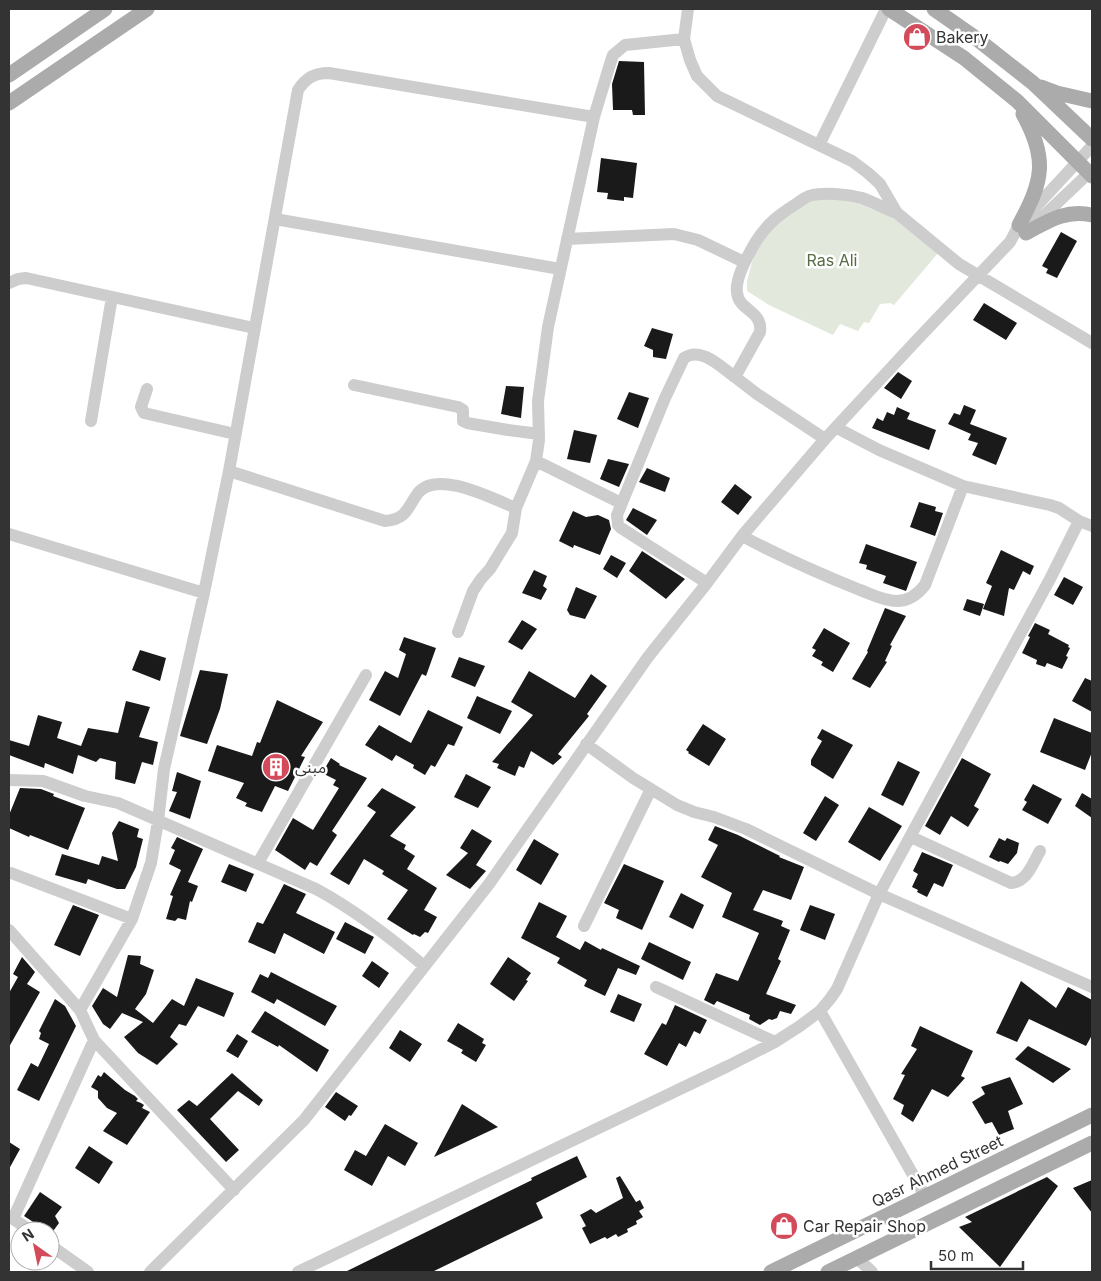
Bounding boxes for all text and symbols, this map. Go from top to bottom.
shop icon: Bakery [902,22,932,52]
place label: Bakery [936,27,988,47]
park label: Ras Ali [807,250,857,270]
building icon: مبنى [261,752,291,782]
place label: مبنى [295,757,326,777]
street label: Qasr Ahmed Street [868,1131,1006,1211]
shop icon: Car Repair Shop [769,1211,799,1241]
place label: Car Repair Shop [803,1216,926,1236]
north arrow [10,1221,60,1271]
text: N [19,1225,37,1245]
scale bar [931,1238,1024,1270]
text: 50 m [938,1246,974,1265]

